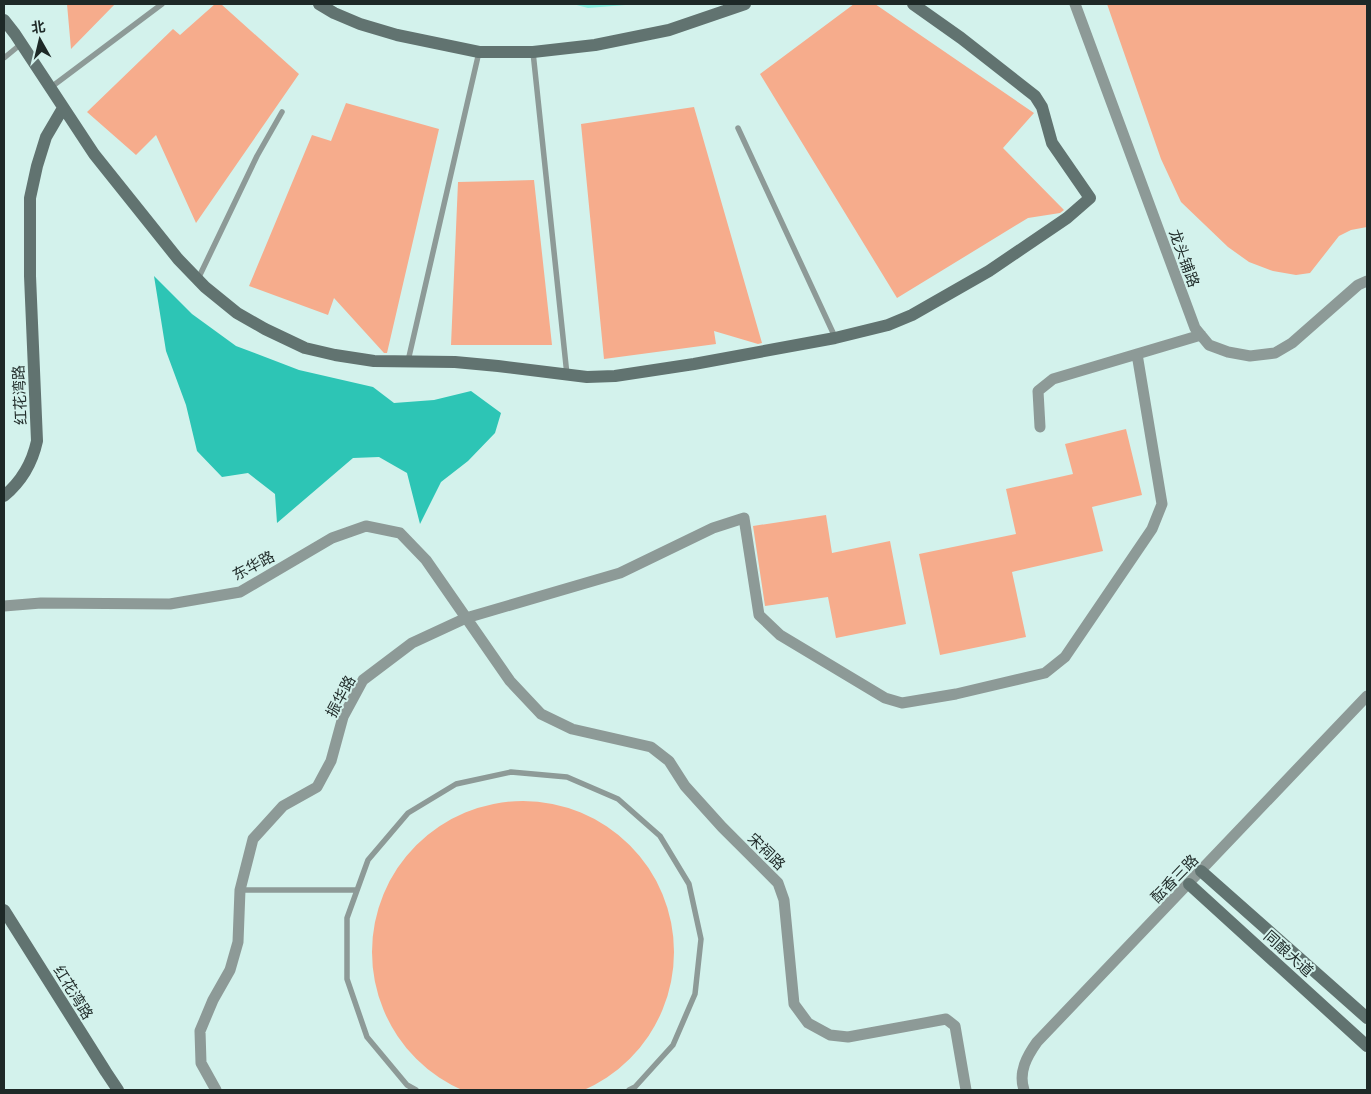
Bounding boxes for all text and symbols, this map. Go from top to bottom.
north arrow [15,15,65,65]
text: 北 [30,16,46,37]
street label: 龙头铺路 [1165,226,1205,290]
street label: 红花湾路 [7,365,31,425]
street label: 东华路 [228,546,278,584]
street label: 振华路 [321,671,359,721]
street label: 宋祠路 [744,828,790,874]
street label: 酝香三路 [1146,849,1202,907]
street label: 同酿大道 [1260,925,1318,981]
street label: 红花湾路 [50,961,98,1023]

